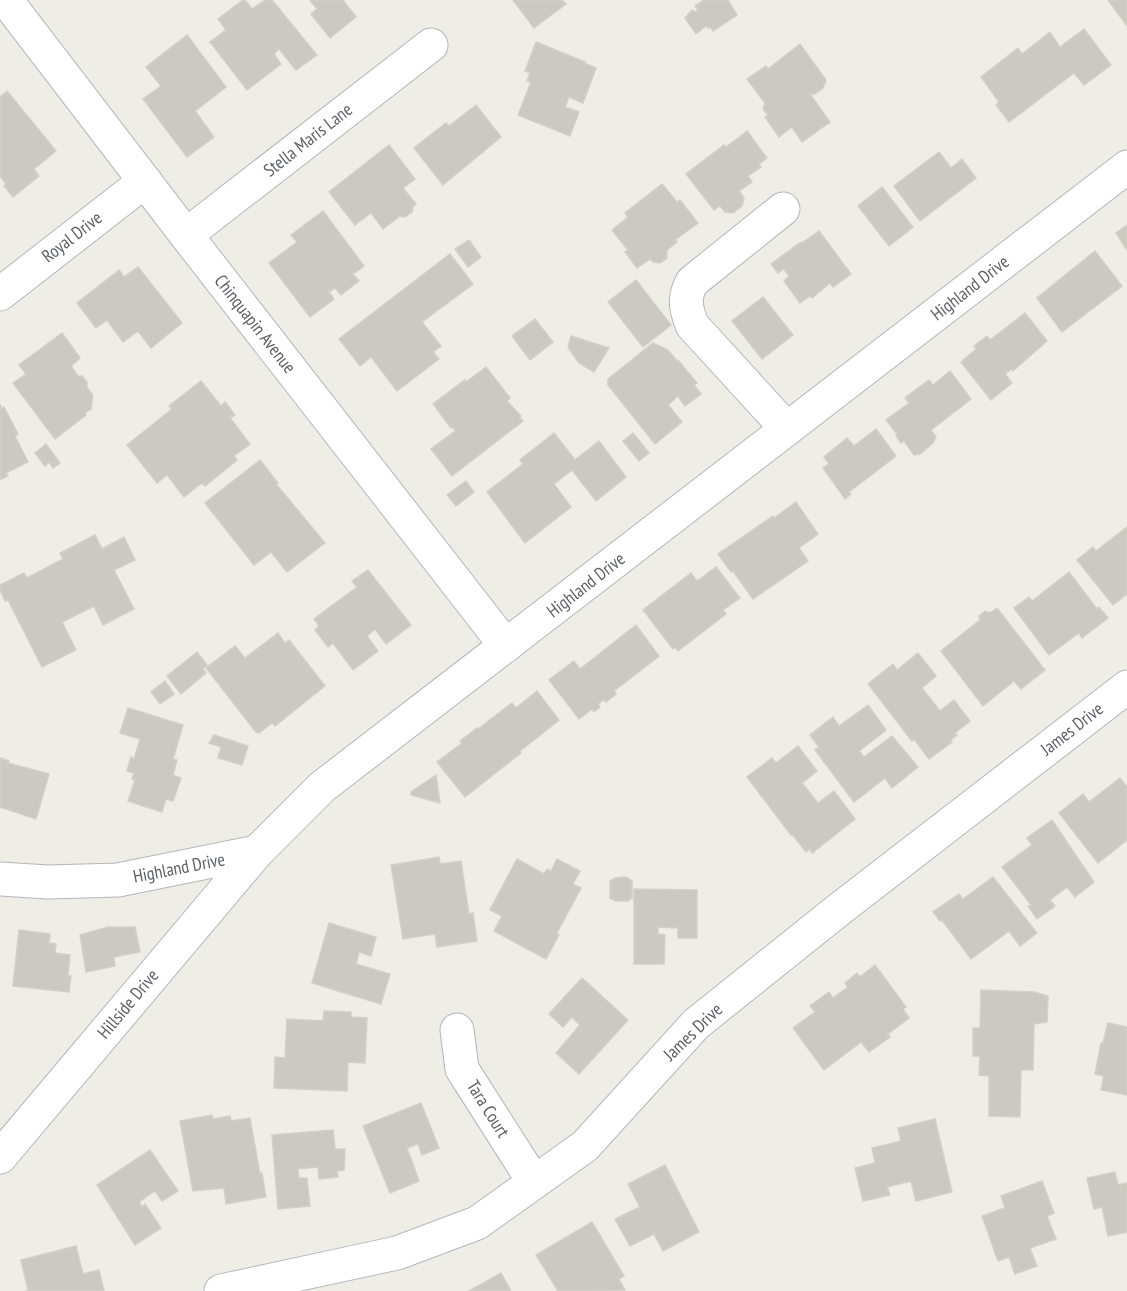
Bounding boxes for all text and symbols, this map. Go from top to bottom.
street label: Stella Maris Lane [259,98,357,181]
street label: Royal Drive [37,206,106,267]
street label: Highland Drive [926,250,1013,325]
street label: Chinquapin Avenue [210,270,301,378]
street label: Highland Drive [542,547,629,622]
street label: James Drive [1035,697,1108,761]
street label: Highland Drive [131,847,227,888]
street label: Hillside Drive [92,964,163,1043]
street label: James Drive [658,998,727,1066]
street label: Tara Court [462,1076,515,1142]

